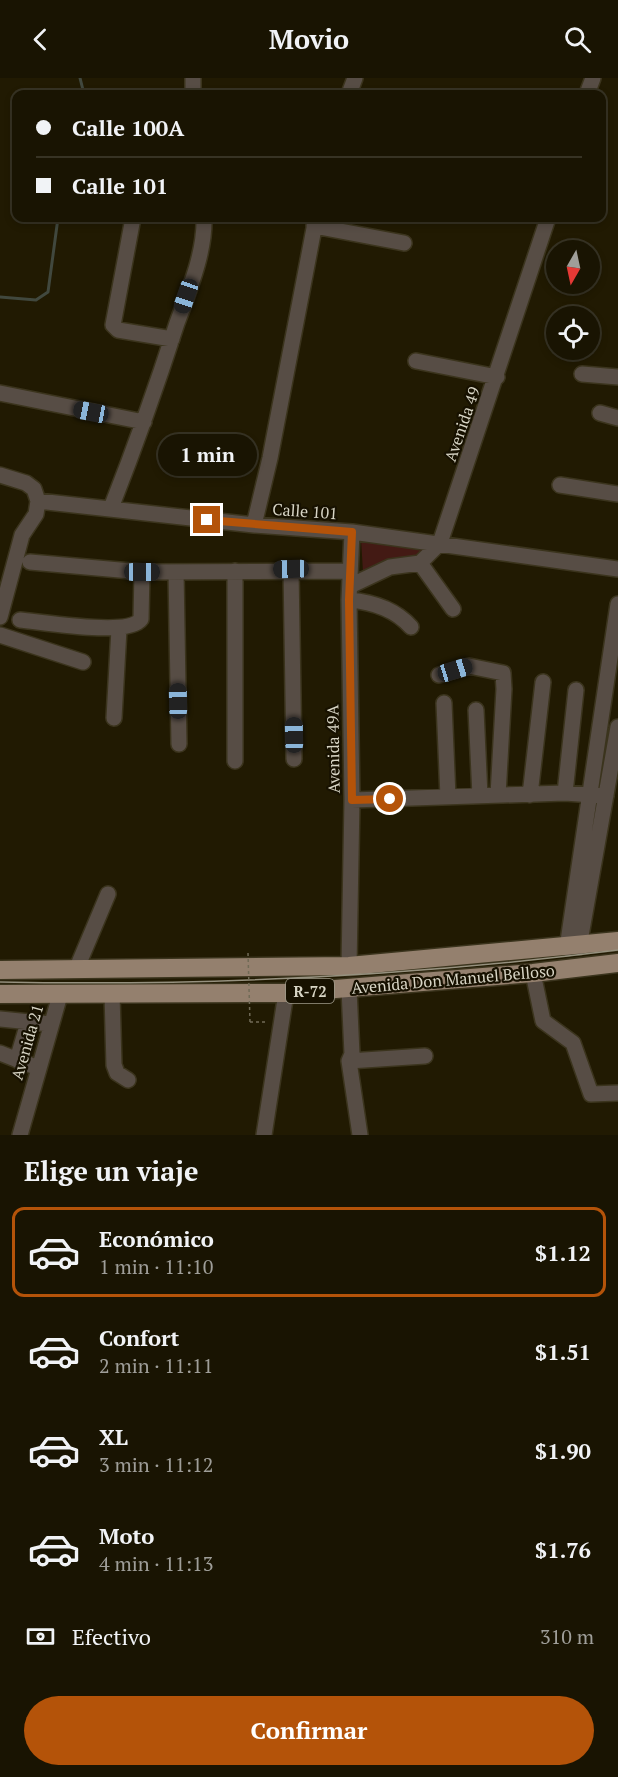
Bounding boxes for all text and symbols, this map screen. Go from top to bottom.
text: Movio [269,21,349,57]
icon: back [24,23,57,56]
icon: search [561,23,594,56]
text: Calle 100A [72,113,184,142]
text: Calle 101 [72,171,168,200]
north arrow [546,240,600,294]
map controls [546,240,600,360]
car [172,276,200,316]
button: locate [546,306,600,360]
street label: Avenida 49 [439,384,485,464]
car [72,400,110,424]
callout: 1 min [158,433,256,475]
text: 1 min [180,441,235,468]
street label: Calle 101 [272,498,338,524]
route end [193,506,220,533]
car [273,560,309,578]
car [124,563,160,581]
car [435,656,475,684]
car [169,683,187,719]
street label: Avenida 49A [321,704,345,794]
car [285,717,303,753]
route start [376,785,403,812]
street label: Avenida Don Manuel Belloso [350,959,556,999]
road number: R-72 [286,979,334,1003]
street label: Avenida 21 [6,1002,48,1082]
text: Elige un viaje [24,1153,198,1189]
text: Económico [99,1224,214,1253]
icon: car [27,1225,81,1279]
text: $1.12 [535,1238,591,1267]
text: 1 min · 11:10 [99,1253,213,1280]
text: Confort [99,1323,179,1352]
icon: car [27,1324,81,1378]
text: $1.51 [535,1337,591,1366]
text: 2 min · 11:11 [99,1352,213,1379]
text: XL [99,1422,128,1451]
icon: car [27,1423,81,1477]
text: $1.90 [535,1436,591,1465]
text: 3 min · 11:12 [99,1451,213,1478]
text: Moto [99,1521,154,1550]
icon: car [27,1522,81,1576]
text: $1.76 [535,1535,591,1564]
text: 4 min · 11:13 [99,1550,213,1577]
icon: cash [24,1620,57,1653]
text: Efectivo [72,1622,151,1651]
text: 310 m [540,1623,594,1650]
button: Confirmar [24,1696,594,1765]

